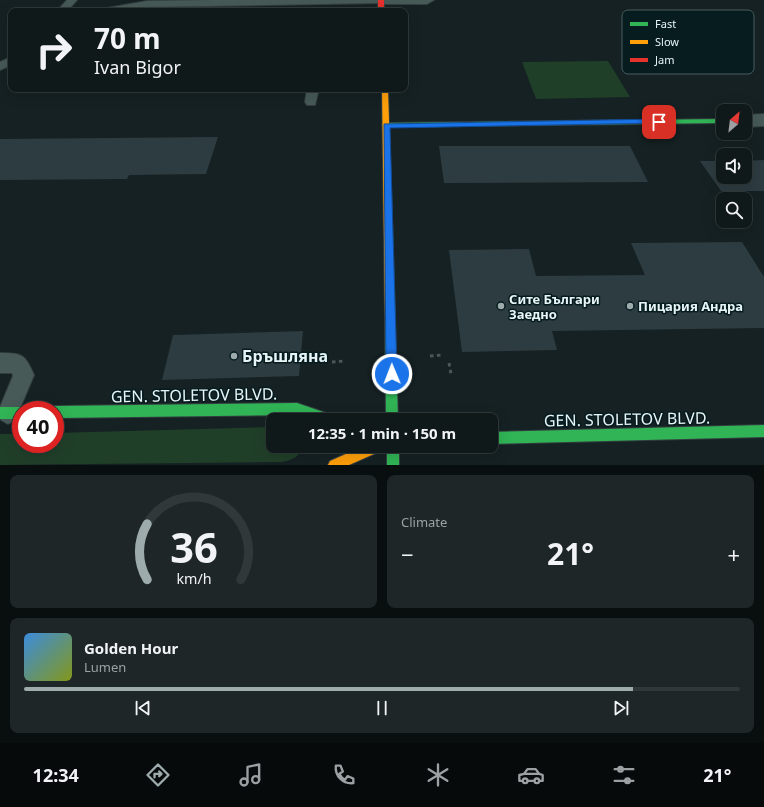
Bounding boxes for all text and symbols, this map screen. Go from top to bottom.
legend [622,10,754,74]
text: Fast [655,16,676,31]
text: 70 m [94,19,161,57]
icon: right [28,24,80,76]
text: Slow [655,34,679,49]
text: Jam [654,52,674,67]
text: Ivan Bigor [94,55,181,79]
north arrow [716,104,752,140]
map controls [716,104,752,228]
pin [642,105,676,139]
icon: arrive [648,111,670,133]
button: sound [716,148,752,184]
button: search [716,192,752,228]
place label: Сите Българи Заедно [509,290,600,323]
place label: Пицария Андра [638,297,743,315]
marker: Сите Българи Заедно [496,301,506,311]
marker: Пицария Андра [625,301,635,311]
place label: Бръшляна [242,345,328,367]
marker: Бръшляна [229,351,239,361]
position arrow [371,353,413,395]
street label: GEN. STOLETOV BLVD. [111,383,277,407]
speed limit sign: 40 [12,401,64,453]
street label: GEN. STOLETOV BLVD. [544,407,710,431]
text: 12:35 · 1 min · 150 m [308,423,456,443]
text: Climate [401,513,447,531]
text: 36 [170,518,217,574]
text: 21° [547,533,594,574]
text: − [401,539,414,569]
text: + [727,539,740,569]
text: km/h [176,568,211,587]
text: Golden Hour [84,638,178,658]
text: Lumen [84,658,126,676]
icon: previous [132,697,154,719]
icon: pause [371,697,393,719]
icon: next [610,697,632,719]
icon: directions [144,761,172,789]
icon: music [237,761,265,789]
icon: phone [330,761,358,789]
icon: climate [424,761,452,789]
icon: car [517,761,545,789]
icon: filters [610,761,638,789]
text: 12:34 [33,763,79,787]
text: 21° [703,763,731,787]

